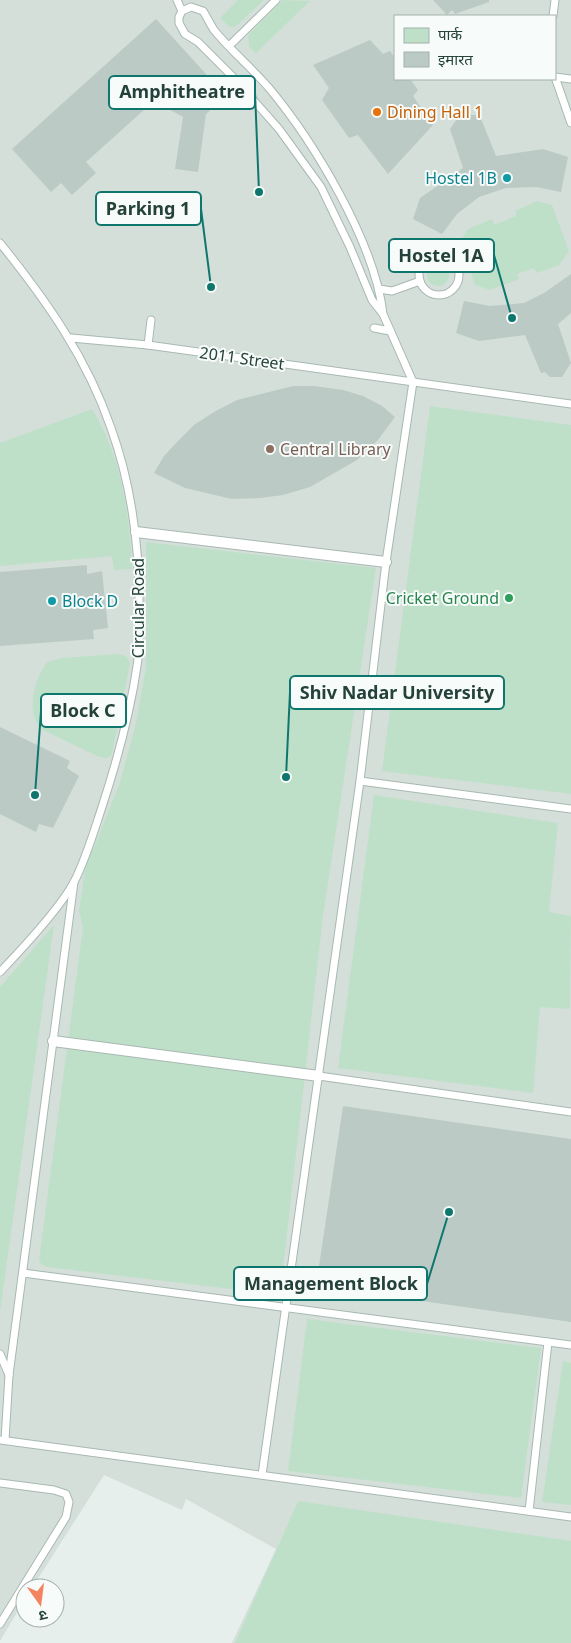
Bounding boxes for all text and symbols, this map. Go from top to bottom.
legend [394,15,556,80]
text: पार्क [438,24,462,44]
text: इमारत [438,49,473,69]
callout: Amphitheatre [109,76,255,109]
text: Amphitheatre [119,79,245,103]
place label: Dining Hall 1 [387,101,483,123]
marker: Dining Hall 1 [371,106,383,118]
place label: Hostel 1B [425,167,497,189]
marker: Hostel 1B [501,172,513,184]
callout: Parking 1 [96,192,201,225]
text: Parking 1 [106,196,190,220]
callout: Hostel 1A [389,239,494,272]
text: Hostel 1A [398,243,484,267]
street label: 2011 Street [198,341,286,375]
place label: Central Library [280,438,392,460]
marker: Central Library [264,443,276,455]
street label: Circular Road [127,558,149,658]
place label: Cricket Ground [386,587,499,609]
place label: Block D [62,590,118,612]
marker: Cricket Ground [503,592,515,604]
marker: Block D [46,595,58,607]
callout: Shiv Nadar University [290,676,504,709]
text: Shiv Nadar University [300,680,495,704]
callout: Block C [41,694,126,727]
text: Block C [50,698,116,722]
callout: Management Block [234,1267,427,1300]
text: Management Block [244,1271,419,1295]
north arrow [15,1578,65,1628]
text: उ [36,1606,50,1627]

